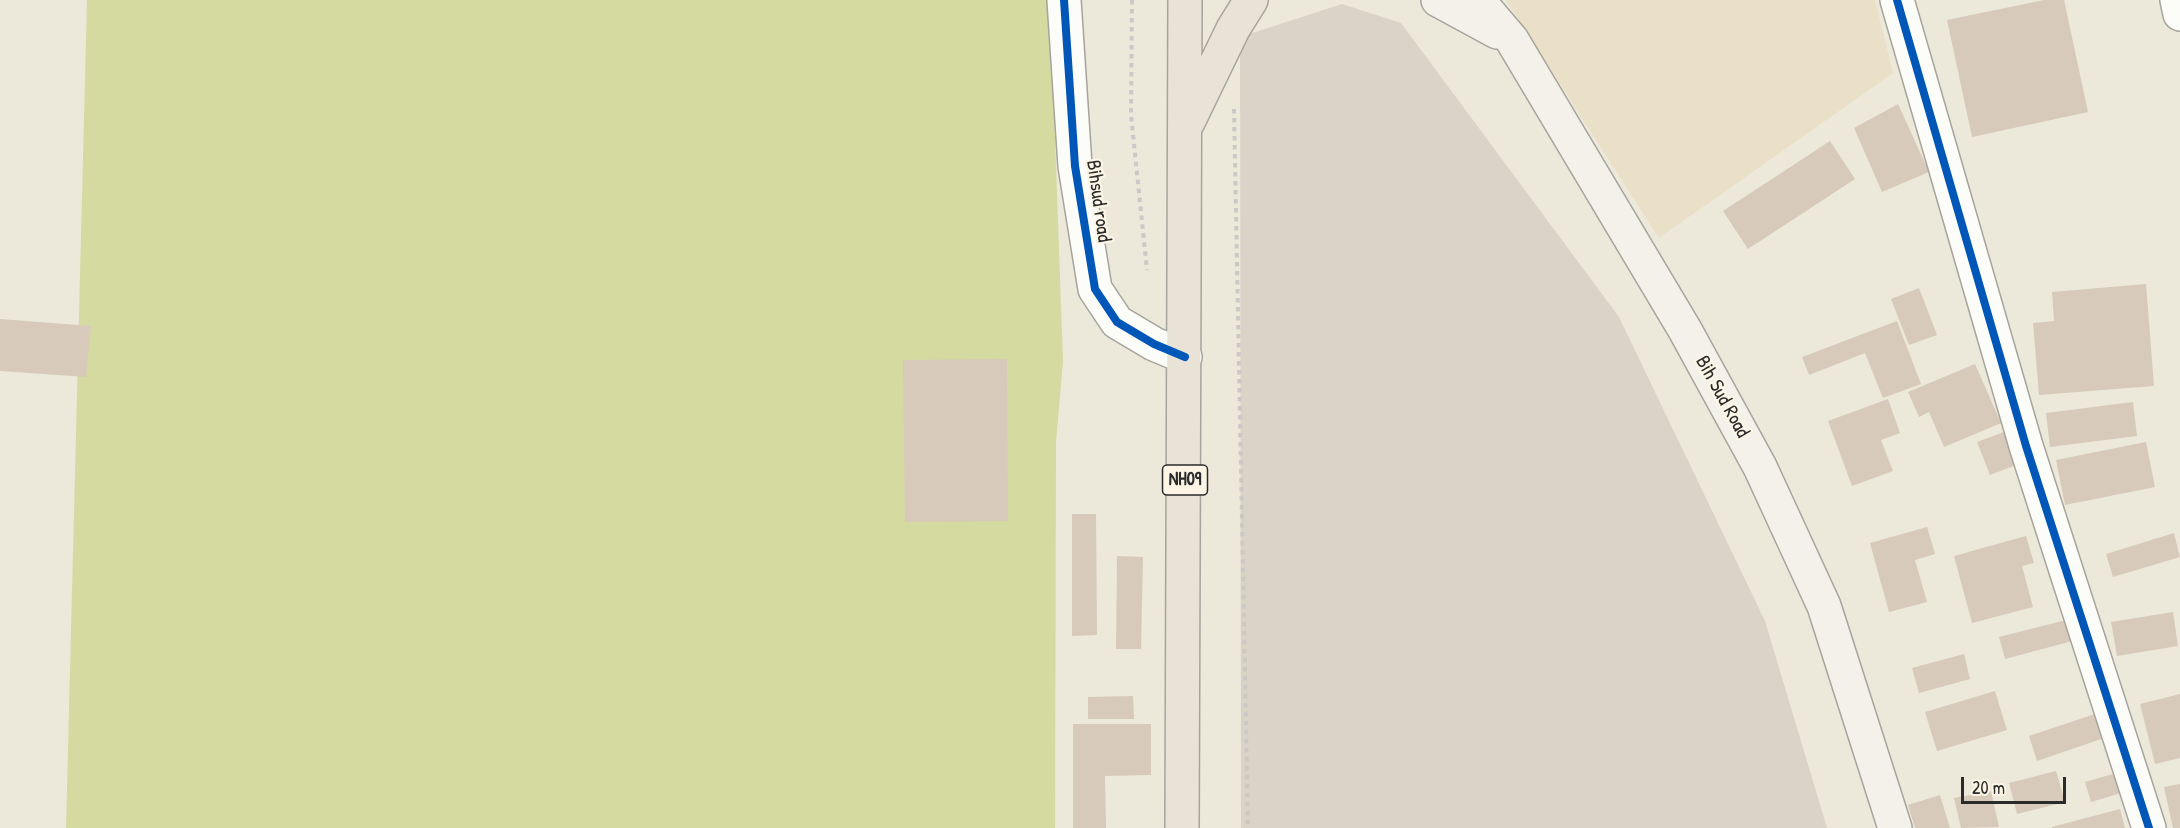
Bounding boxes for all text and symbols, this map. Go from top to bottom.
street label: Bihsud road [1080,158,1116,244]
street label: Bih Sud Road [1690,352,1754,442]
road number: NH09 [1162,465,1208,495]
scale bar [1964,765,2069,803]
text: 20 m [1972,775,2005,800]

